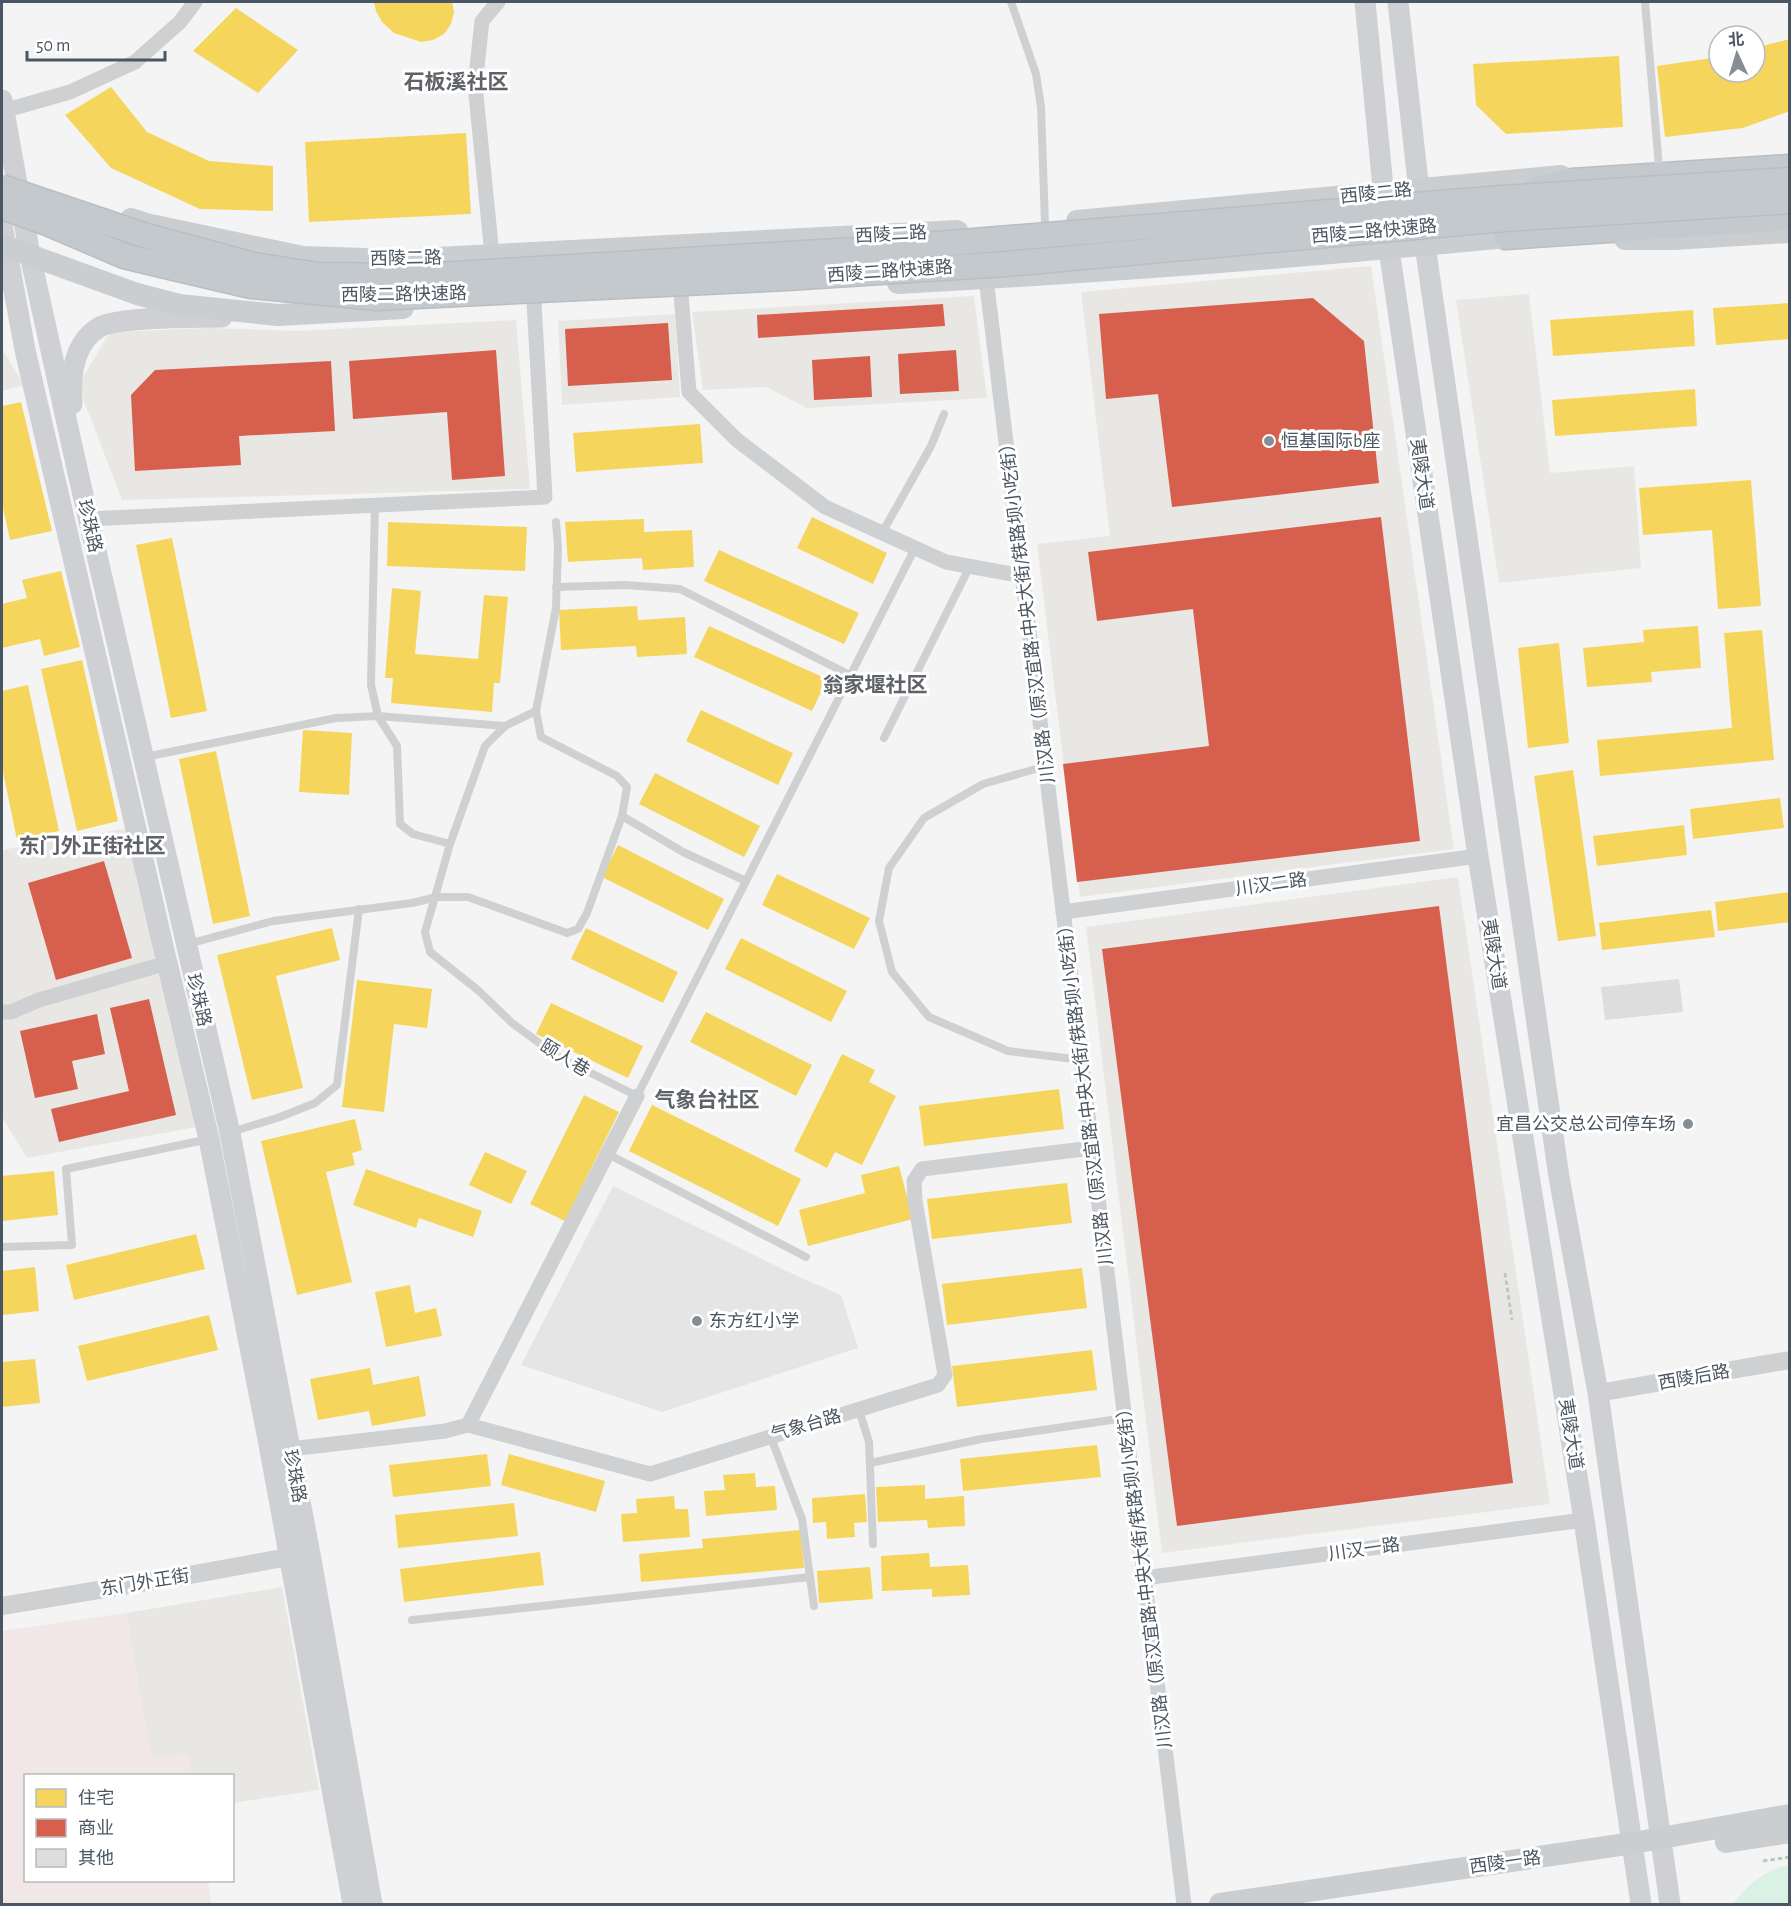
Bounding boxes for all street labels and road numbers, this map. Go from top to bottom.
street label: 西陵二路 [1339,179,1413,207]
street label: 西陵二路快速路 [1310,216,1438,246]
street label: 西陵二路 [855,222,927,246]
street label: 西陵二路 [370,247,442,269]
street label: 西陵二路快速路 [826,257,954,285]
street label: 西陵二路快速路 [341,283,467,305]
street label: 川汉路（原汉宜路·中央大街/铁路坝小吃街） [996,433,1058,785]
street label: 夷陵大道 [1407,437,1437,511]
street label: 珍珠路 [74,497,106,555]
street label: 川汉二路 [1234,869,1308,899]
street label: 川汉路（原汉宜路·中央大街/铁路坝小吃街） [1054,915,1116,1267]
street label: 夷陵大道 [1478,917,1510,991]
street label: 珍珠路 [183,971,215,1029]
street label: 颐人巷 [537,1036,593,1080]
street label: 西陵后路 [1657,1361,1731,1393]
street label: 夷陵大道 [1555,1397,1587,1471]
street label: 川汉路（原汉宜路·中央大街/铁路坝小吃街） [1113,1398,1175,1750]
street label: 气象台路 [769,1405,843,1445]
street label: 珍珠路 [280,1448,310,1504]
street label: 川汉一路 [1327,1534,1401,1564]
street label: 东门外正街 [99,1565,191,1599]
street label: 西陵一路 [1468,1847,1542,1877]

